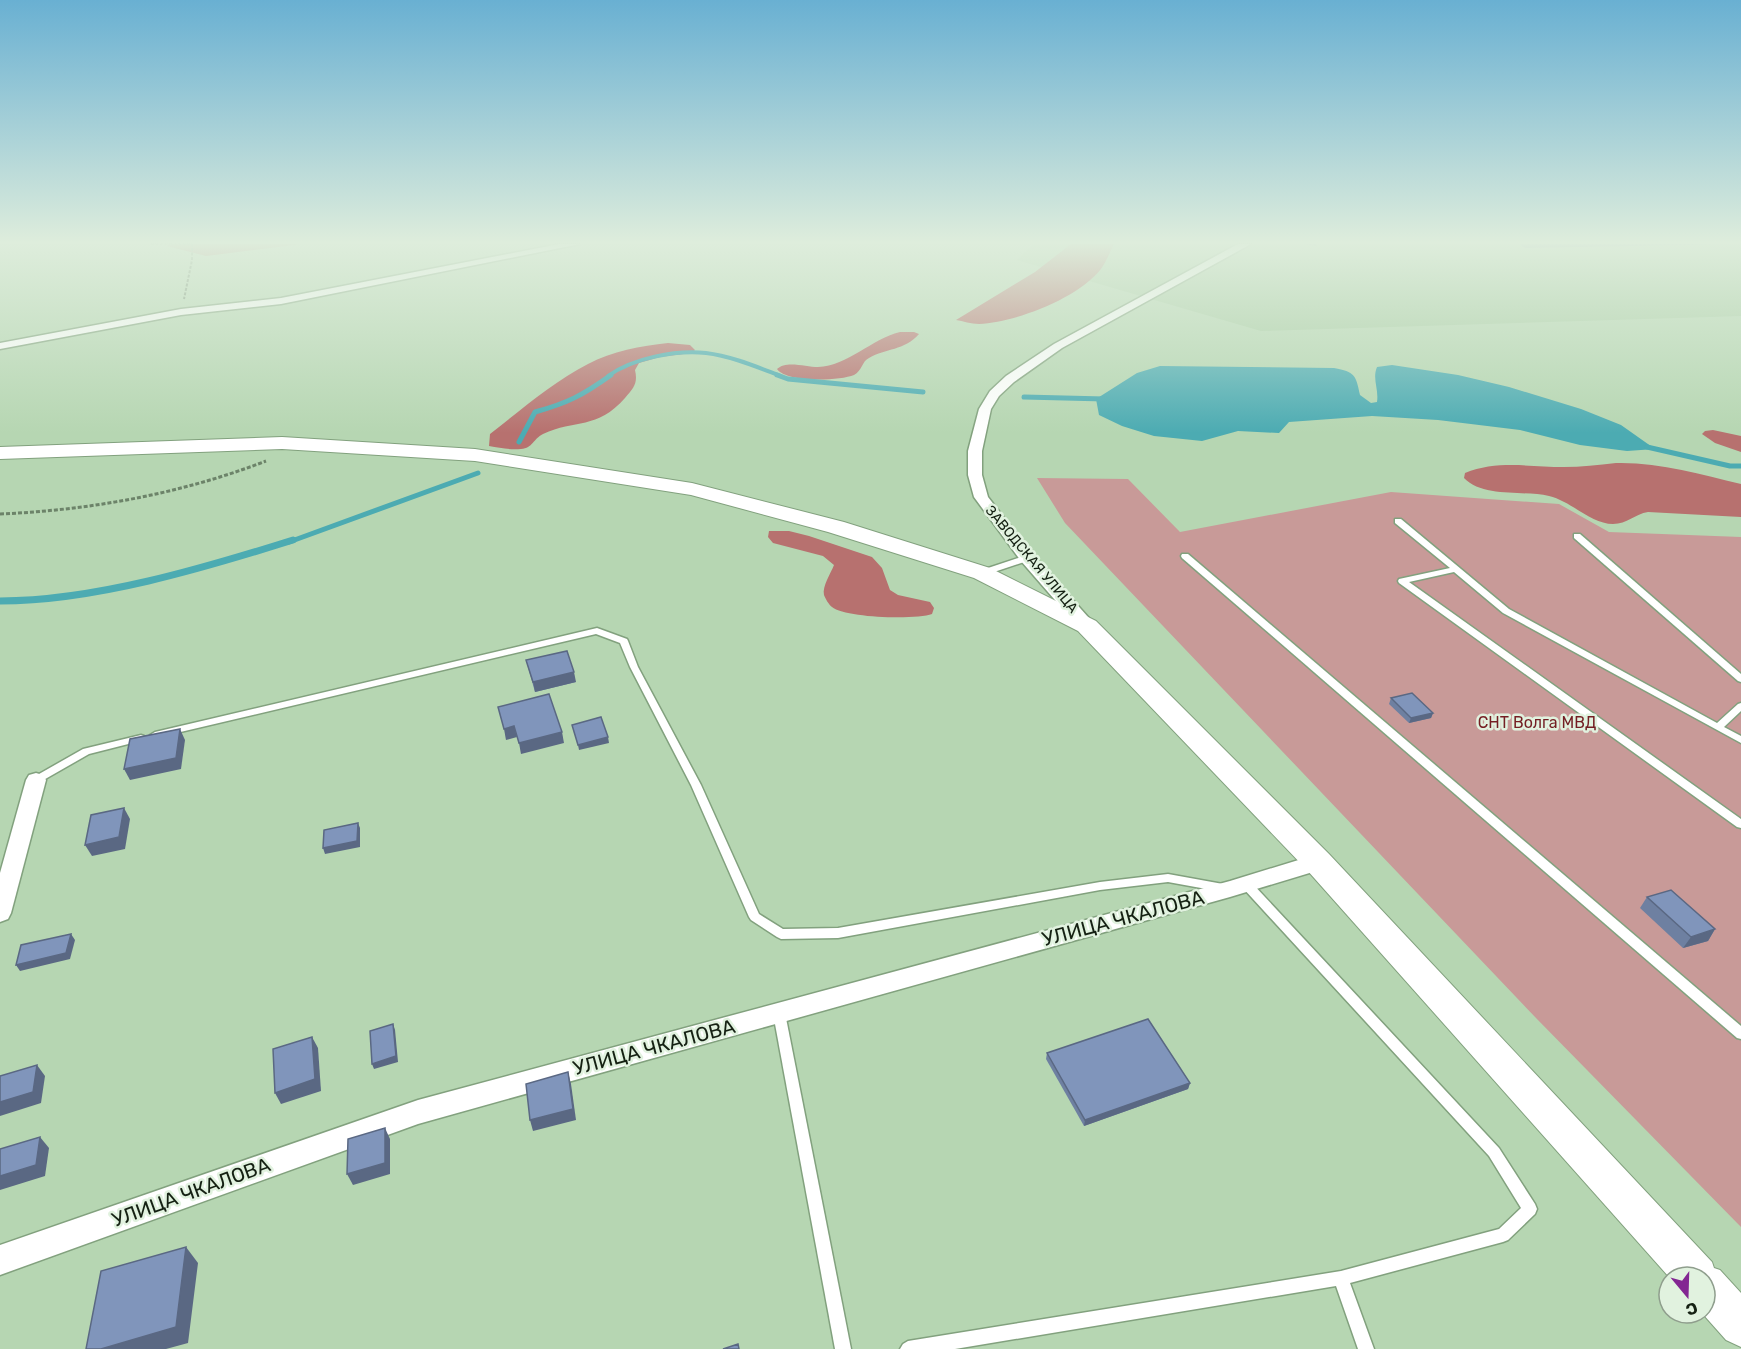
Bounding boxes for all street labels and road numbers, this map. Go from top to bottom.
street label: ЗАВОДСКАЯ УЛИЦА [982,502,1082,617]
street label: УЛИЦА ЧКАЛОВА [1039,885,1207,951]
street label: УЛИЦА ЧКАЛОВА [570,1014,738,1080]
street label: УЛИЦА ЧКАЛОВА [109,1152,273,1232]

